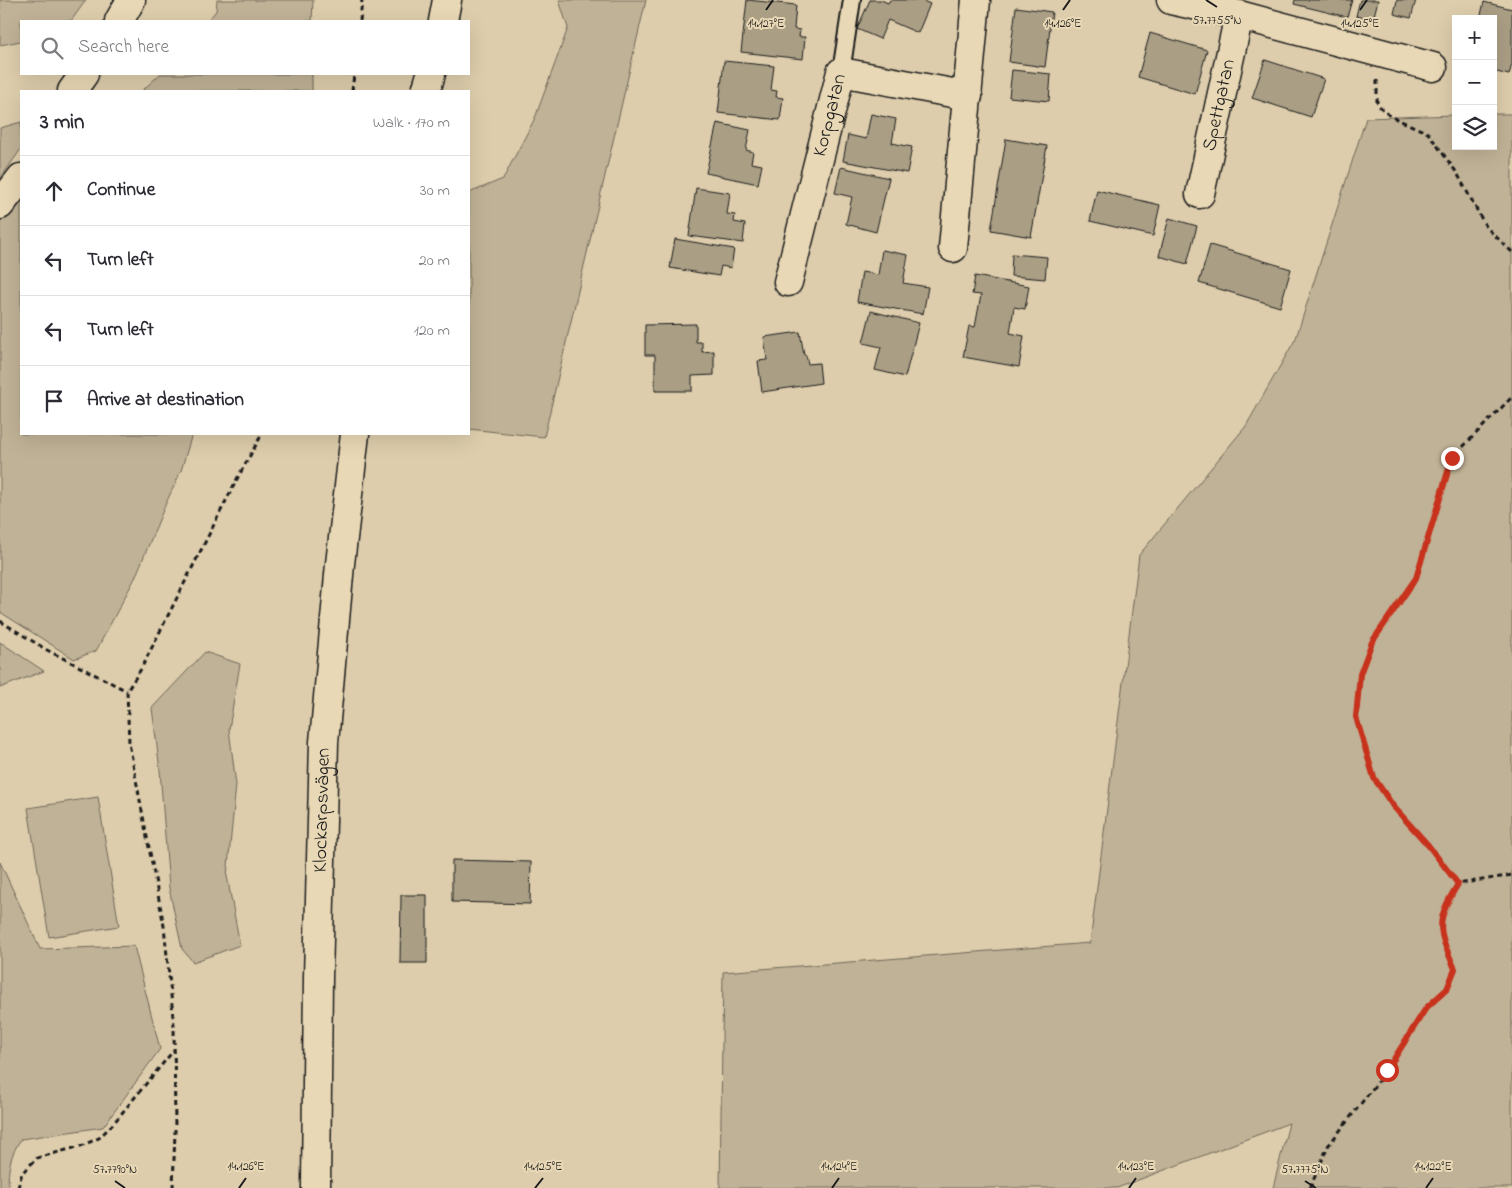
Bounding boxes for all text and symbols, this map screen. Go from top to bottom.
text: 57.7755°N [1192,12,1242,30]
text: 14.127°E [748,15,784,33]
text: 14.126°E [1045,15,1081,33]
text: 14.125°E [1341,15,1379,33]
map controls [1452,15,1497,150]
button: + [1452,15,1497,60]
search box [20,20,470,75]
icon: search [38,34,66,62]
text: Search here [78,34,169,61]
street label: Spettgatan [1195,56,1244,154]
button: − [1452,60,1497,105]
street label: Korpgatan [806,71,855,160]
button: layers [1452,105,1497,150]
text: 3 min [40,108,84,138]
text: Walk · 170 m [373,111,450,135]
icon: ahead [40,177,68,205]
text: Continue [87,177,155,204]
text: 30 m [420,179,450,203]
icon: left [40,247,68,275]
text: Turn left [87,247,154,274]
text: 20 m [419,249,450,273]
icon: left [40,317,68,345]
text: Turn left [87,317,154,344]
text: 120 m [414,319,450,343]
icon: arrive [40,387,68,415]
text: Arrive at destination [87,387,244,414]
route end [1441,447,1464,470]
street label: Klockarpsvägen [306,747,339,873]
route start [1376,1059,1399,1082]
text: 14.126°E [228,1158,264,1176]
text: 14.125°E [524,1158,562,1176]
text: 14.124°E [821,1158,857,1176]
text: 14.123°E [1118,1158,1154,1176]
text: 14.122°E [1414,1158,1452,1176]
text: 57.7790°N [93,1161,137,1179]
text: 57.7775°N [1281,1161,1329,1179]

